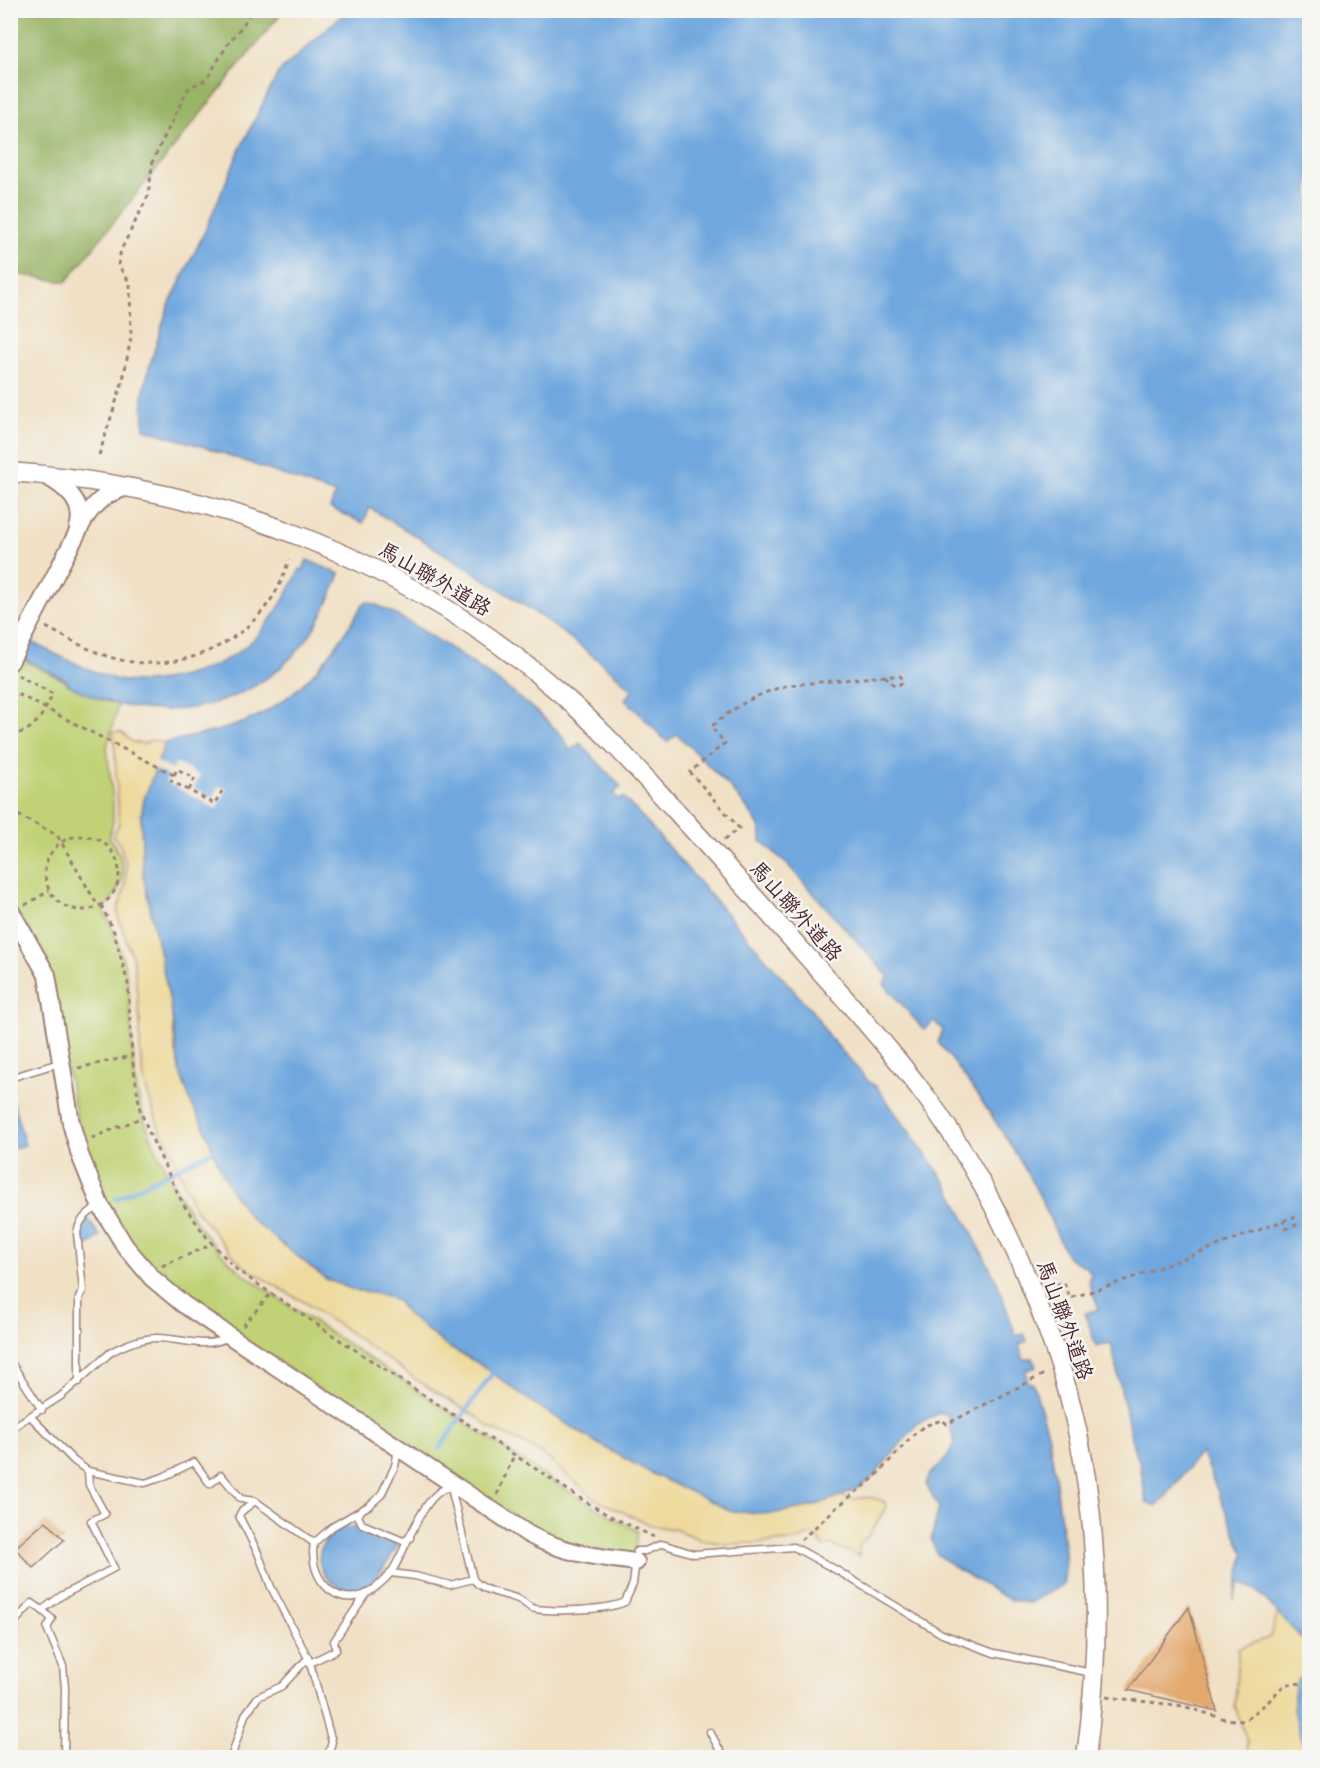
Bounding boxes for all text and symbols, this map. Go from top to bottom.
street label: 馬山聯外道路 [372,536,496,625]
street label: 馬山聯外道路 [741,855,848,969]
street label: 馬山聯外道路 [1027,1256,1099,1385]

